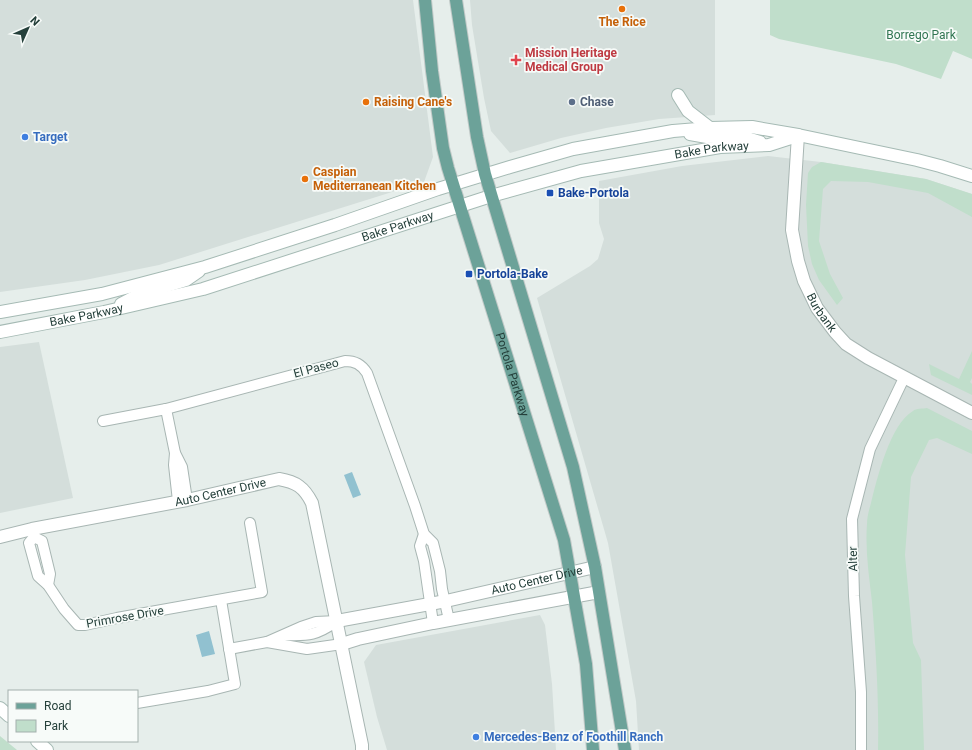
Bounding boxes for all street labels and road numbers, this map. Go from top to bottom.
street label: Bake Parkway [673,139,749,162]
street label: Bake Parkway [360,208,436,244]
street label: Burbank [804,291,840,336]
street label: Bake Parkway [48,301,125,329]
street label: Portola Parkway [493,331,532,418]
street label: El Paseo [292,355,340,381]
street label: Auto Center Drive [174,475,267,509]
street label: Alter [846,546,860,572]
street label: Auto Center Drive [490,563,584,597]
street label: Primrose Drive [85,603,165,631]

